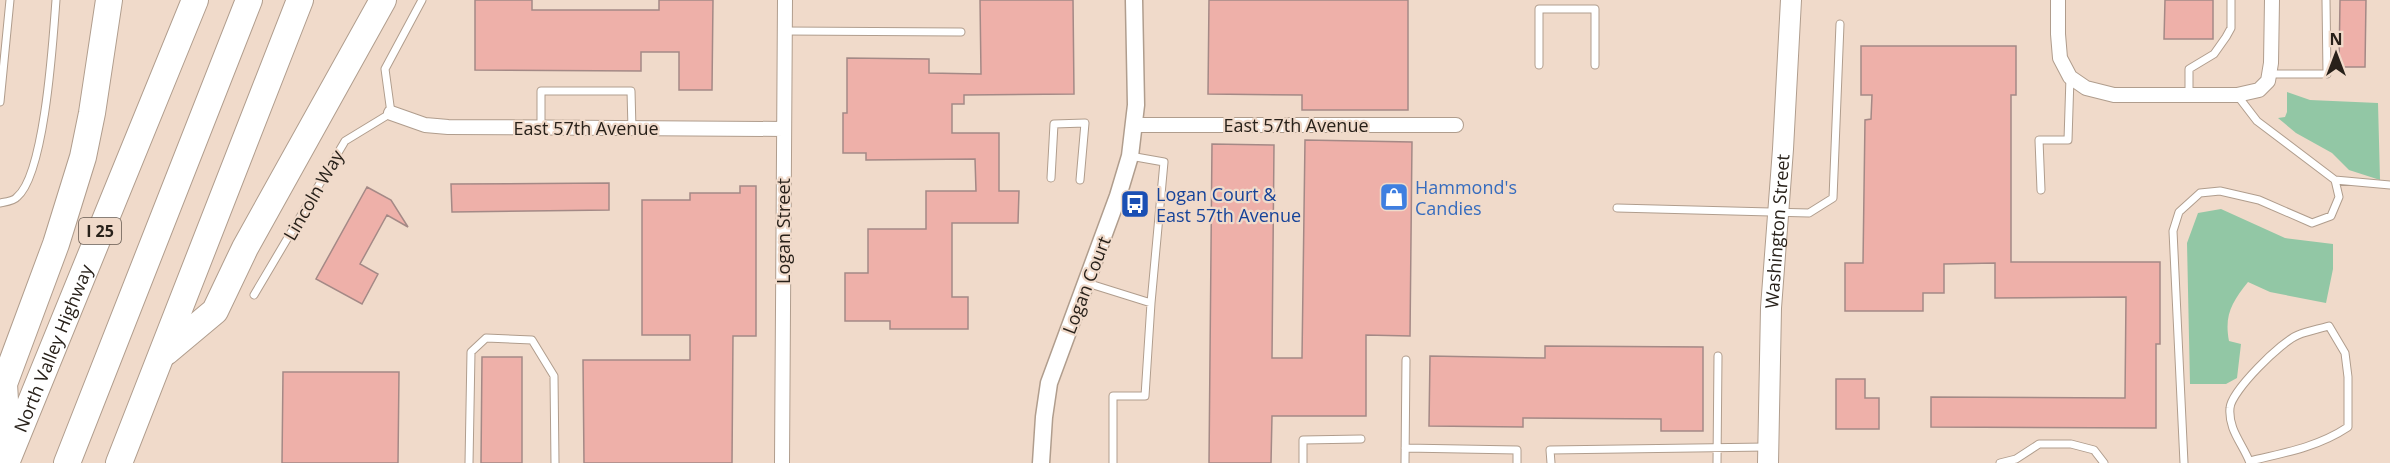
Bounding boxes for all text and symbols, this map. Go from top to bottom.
north arrow [2306,24,2366,84]
text: N [2329,28,2343,50]
street label: East 57th Avenue [1223,113,1369,137]
street label: East 57th Avenue [513,116,659,140]
street label: Lincoln Way [278,145,349,244]
street label: Washington Street [1759,153,1795,309]
place label: Hammond's Candies [1415,175,1517,220]
street label: Logan Street [771,178,795,284]
shop icon: Hammond's Candies [1378,181,1410,213]
place label: Logan Court & East 57th Avenue [1156,182,1301,227]
bus stop icon: Logan Court & East 57th Avenue [1119,188,1151,220]
road number: I 25 [79,218,121,244]
street label: Logan Court [1056,233,1116,337]
street label: North Valley Highway [8,260,98,436]

